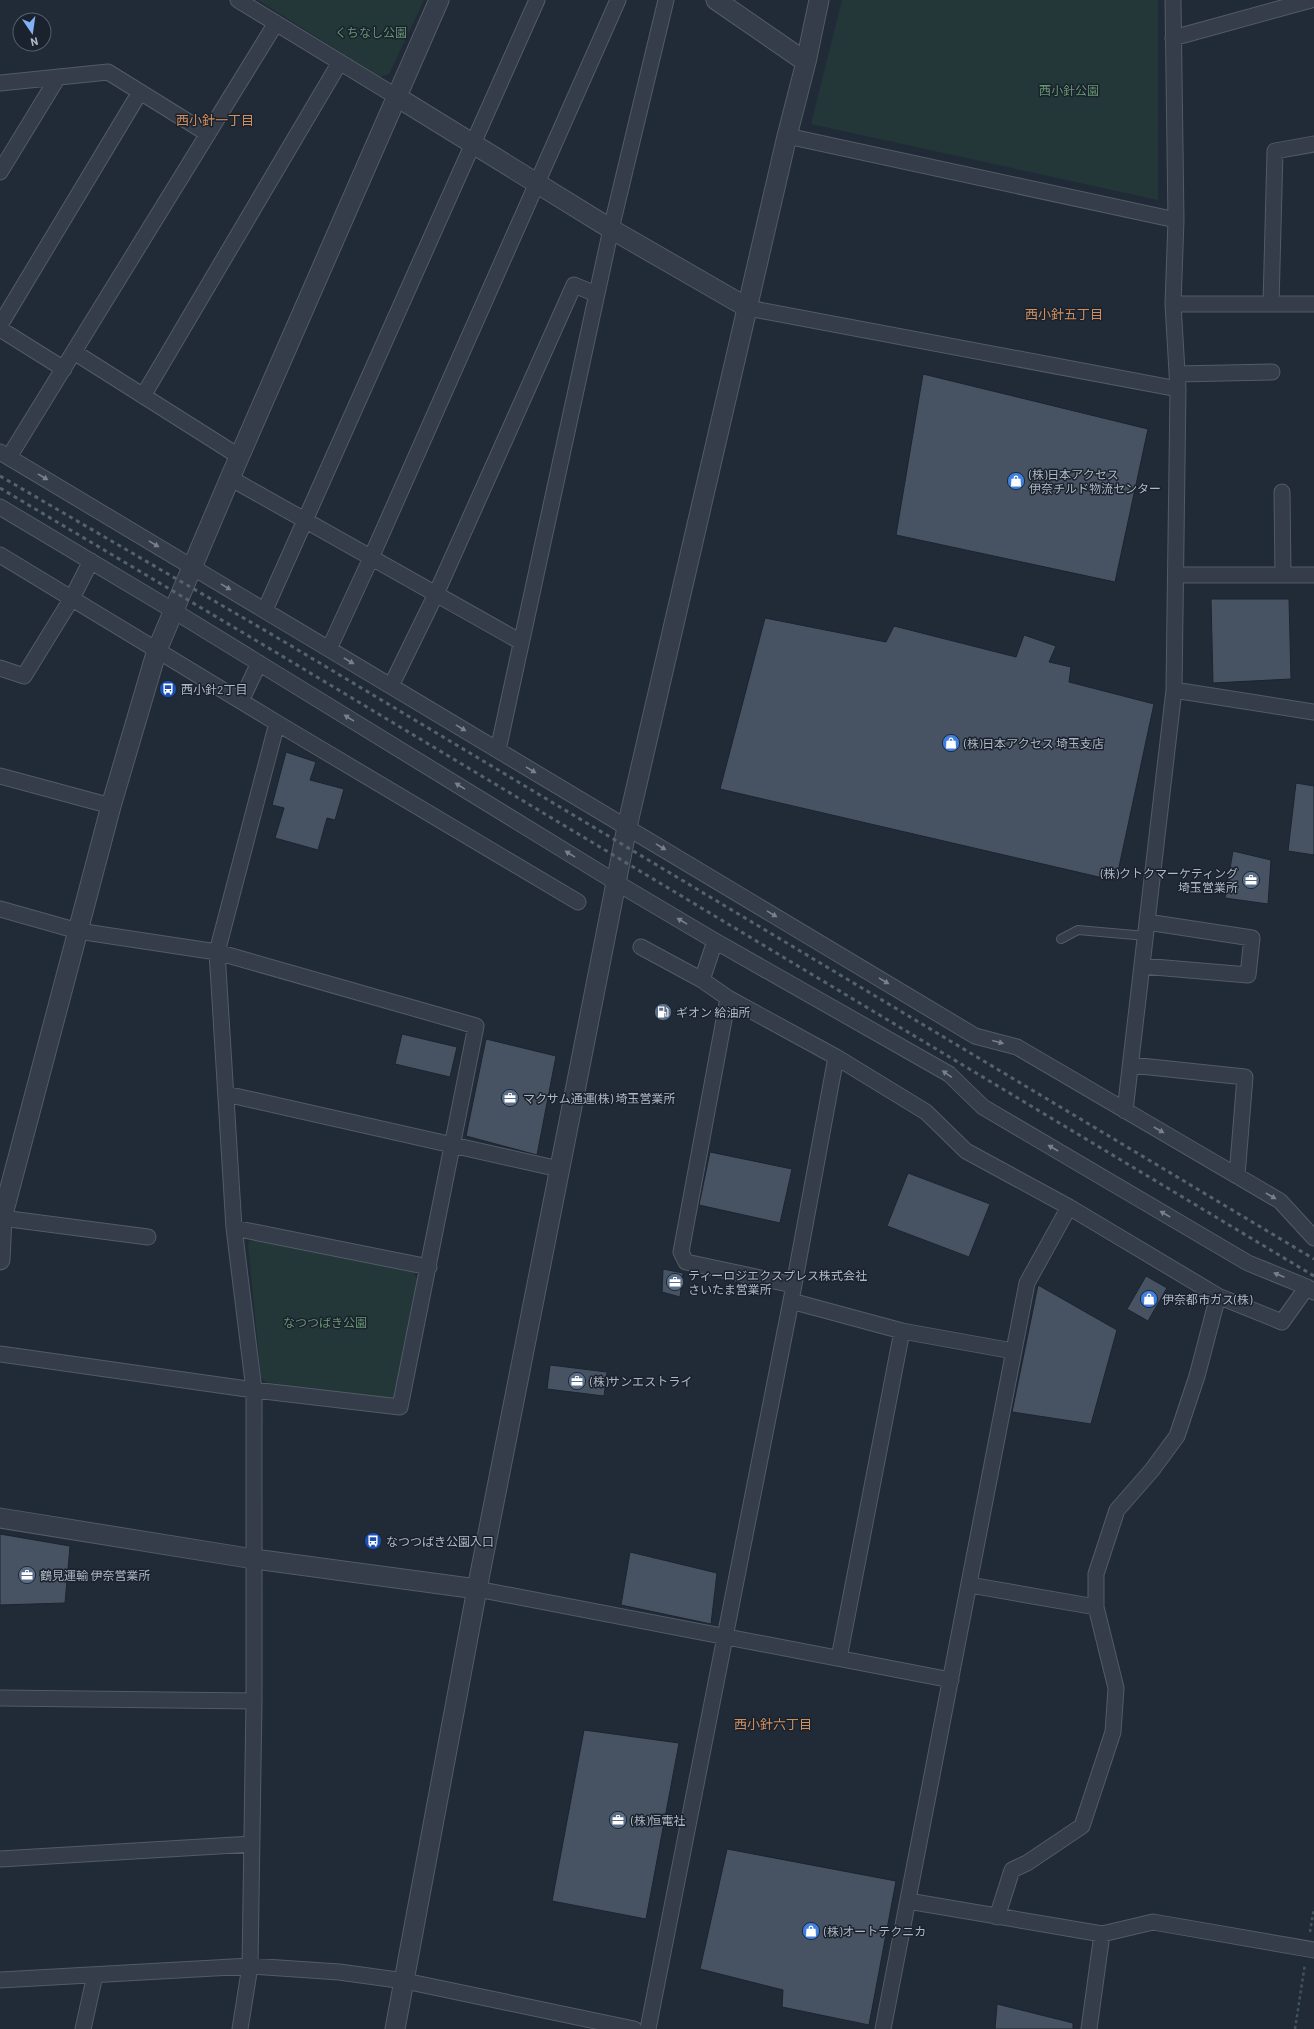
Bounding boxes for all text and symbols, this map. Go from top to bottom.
north arrow [12,12,52,52]
park label: くちなし公園 [335,25,407,39]
text: N [29,35,39,49]
park label: 西小針公園 [1039,83,1099,97]
district label: 西小針一丁目 [176,112,254,128]
district label: 西小針五丁目 [1025,306,1103,322]
place label: (株)日本アクセス 伊奈チルド物流センター [1028,467,1161,495]
shop icon: (株)日本アクセス 伊奈チルド物流センター [1006,471,1026,491]
one-way arrow [37,474,49,481]
one-way arrow [148,541,160,548]
one-way arrow [220,584,232,591]
one-way arrow [344,657,354,665]
bus stop icon: 西小針2丁目 [158,679,178,699]
place label: 西小針2丁目 [181,682,247,696]
one-way arrow [344,714,354,722]
one-way arrow [455,724,467,731]
shop icon: (株)日本アクセス 埼玉支店 [941,733,961,753]
place label: (株)日本アクセス 埼玉支店 [963,736,1104,750]
one-way arrow [525,766,537,773]
one-way arrow [454,783,466,790]
one-way arrow [656,843,666,851]
one-way arrow [564,851,576,858]
place label: (株)クトクマーケティング 埼玉営業所 [1100,866,1238,894]
office icon: (株)クトクマーケティング 埼玉営業所 [1241,870,1261,890]
one-way arrow [767,910,777,918]
one-way arrow [676,918,688,925]
one-way arrow [879,977,889,985]
fuel station icon: ギオン 給油所 [653,1002,673,1022]
place label: ギオン 給油所 [676,1005,750,1019]
one-way arrow [992,1039,1004,1045]
one-way arrow [941,1070,952,1078]
office icon: マクサム通運(株) 埼玉営業所 [500,1088,520,1108]
place label: マクサム通運(株) 埼玉営業所 [523,1091,675,1105]
one-way arrow [1153,1127,1165,1134]
one-way arrow [1047,1145,1058,1152]
one-way arrow [1265,1193,1277,1200]
one-way arrow [1159,1210,1171,1217]
place label: ティーロジエクスプレス株式会社 さいたま営業所 [688,1268,867,1296]
office icon: ティーロジエクスプレス株式会社 さいたま営業所 [665,1272,685,1292]
one-way arrow [1272,1272,1284,1278]
shop icon: 伊奈都市ガス(株) [1139,1289,1159,1309]
place label: 伊奈都市ガス(株) [1162,1292,1253,1306]
park label: なつつばき公園 [283,1315,367,1329]
office icon: (株)サンエストライ [567,1371,587,1391]
place label: (株)サンエストライ [589,1374,692,1388]
bus stop icon: なつつばき公園入口 [363,1531,383,1551]
place label: なつつばき公園入口 [386,1534,494,1548]
office icon: 鶴見運輸 伊奈営業所 [17,1565,37,1585]
place label: 鶴見運輸 伊奈営業所 [40,1568,150,1582]
district label: 西小針六丁目 [734,1716,812,1732]
office icon: (株)恒電社 [608,1810,628,1830]
place label: (株)恒電社 [630,1813,685,1827]
shop icon: (株)オートテクニカ [801,1921,821,1941]
place label: (株)オートテクニカ [823,1924,926,1938]

